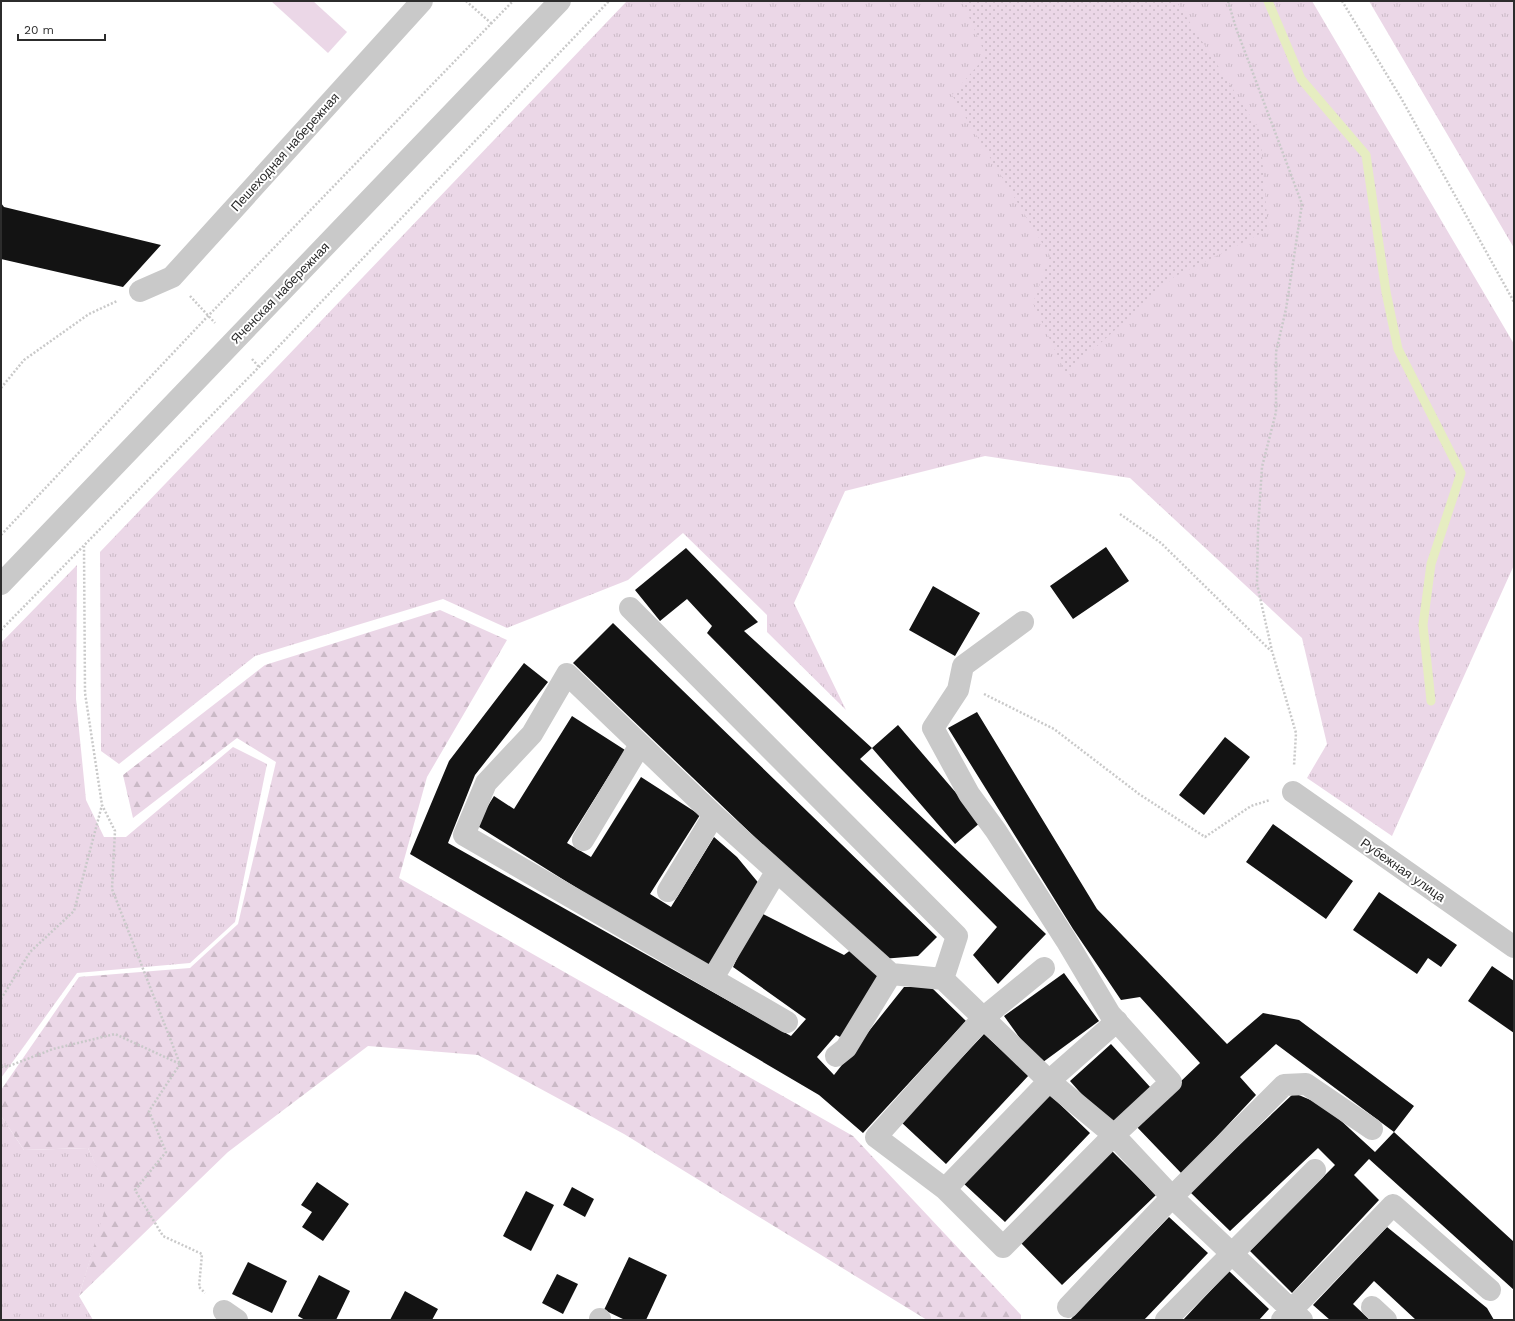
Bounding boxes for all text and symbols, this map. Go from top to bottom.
scale bar [18,16,105,42]
text: 20 m [24,23,54,37]
street label: Пешеходная набережная [228,90,342,214]
street label: Яченская набережная [228,239,332,347]
street label: Рубежная улица [1358,835,1449,905]

